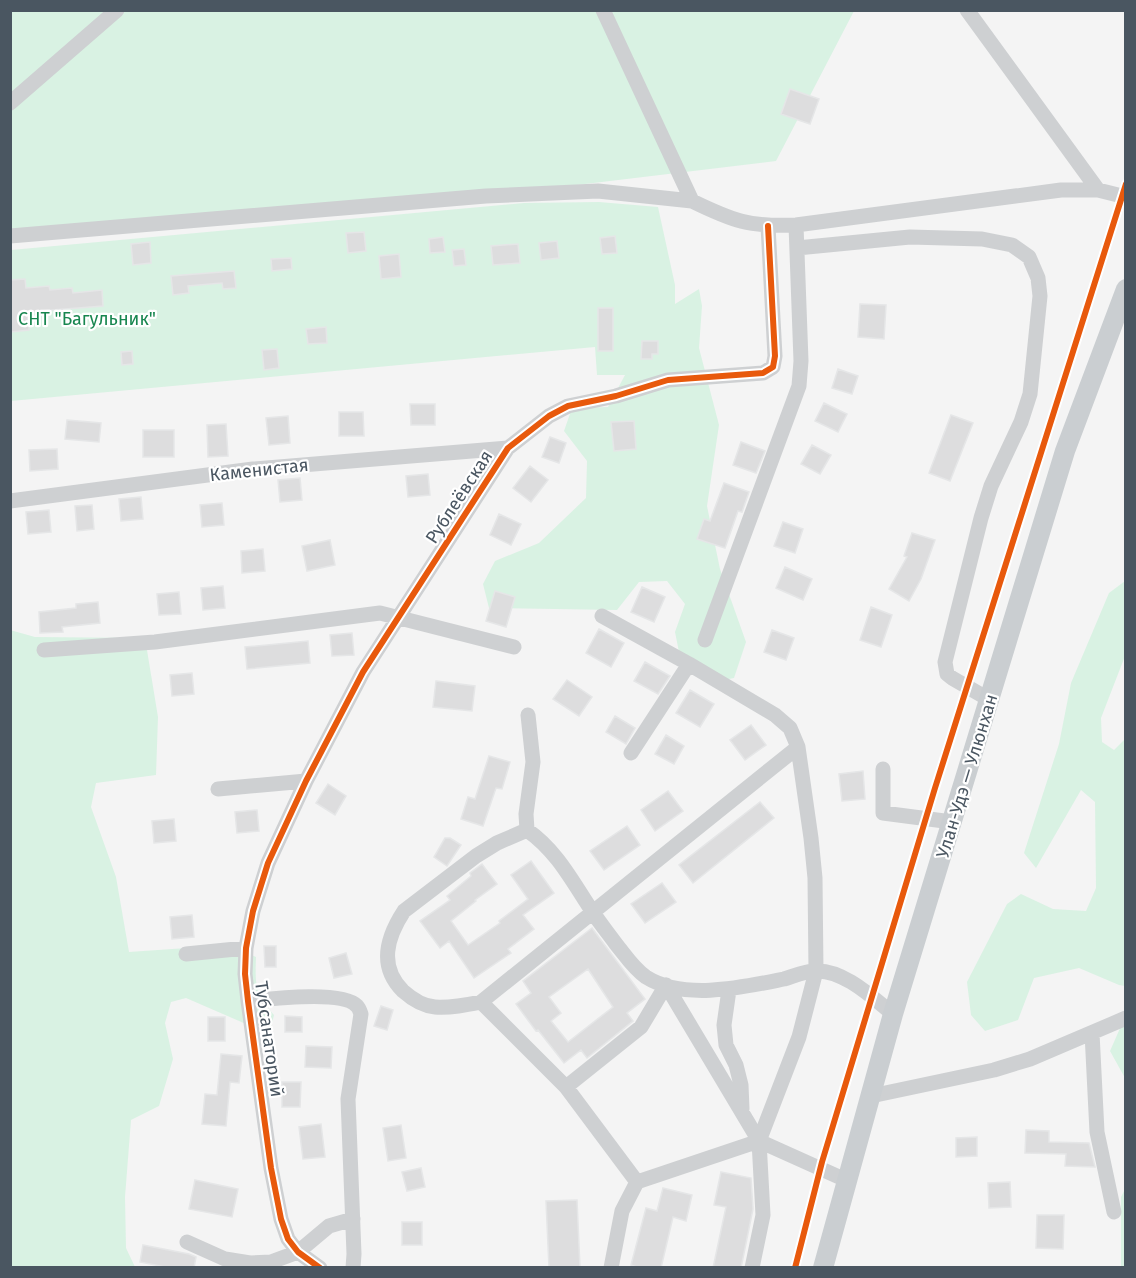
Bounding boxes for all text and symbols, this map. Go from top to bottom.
park label: СНТ "Багульник" [18,308,156,330]
street label: Рублеёвская [421,446,497,548]
street label: Каменистая [208,454,310,486]
street label: Улан-Удэ — Улюнхан [932,691,1002,861]
street label: Тубсанаторий [250,980,288,1098]

